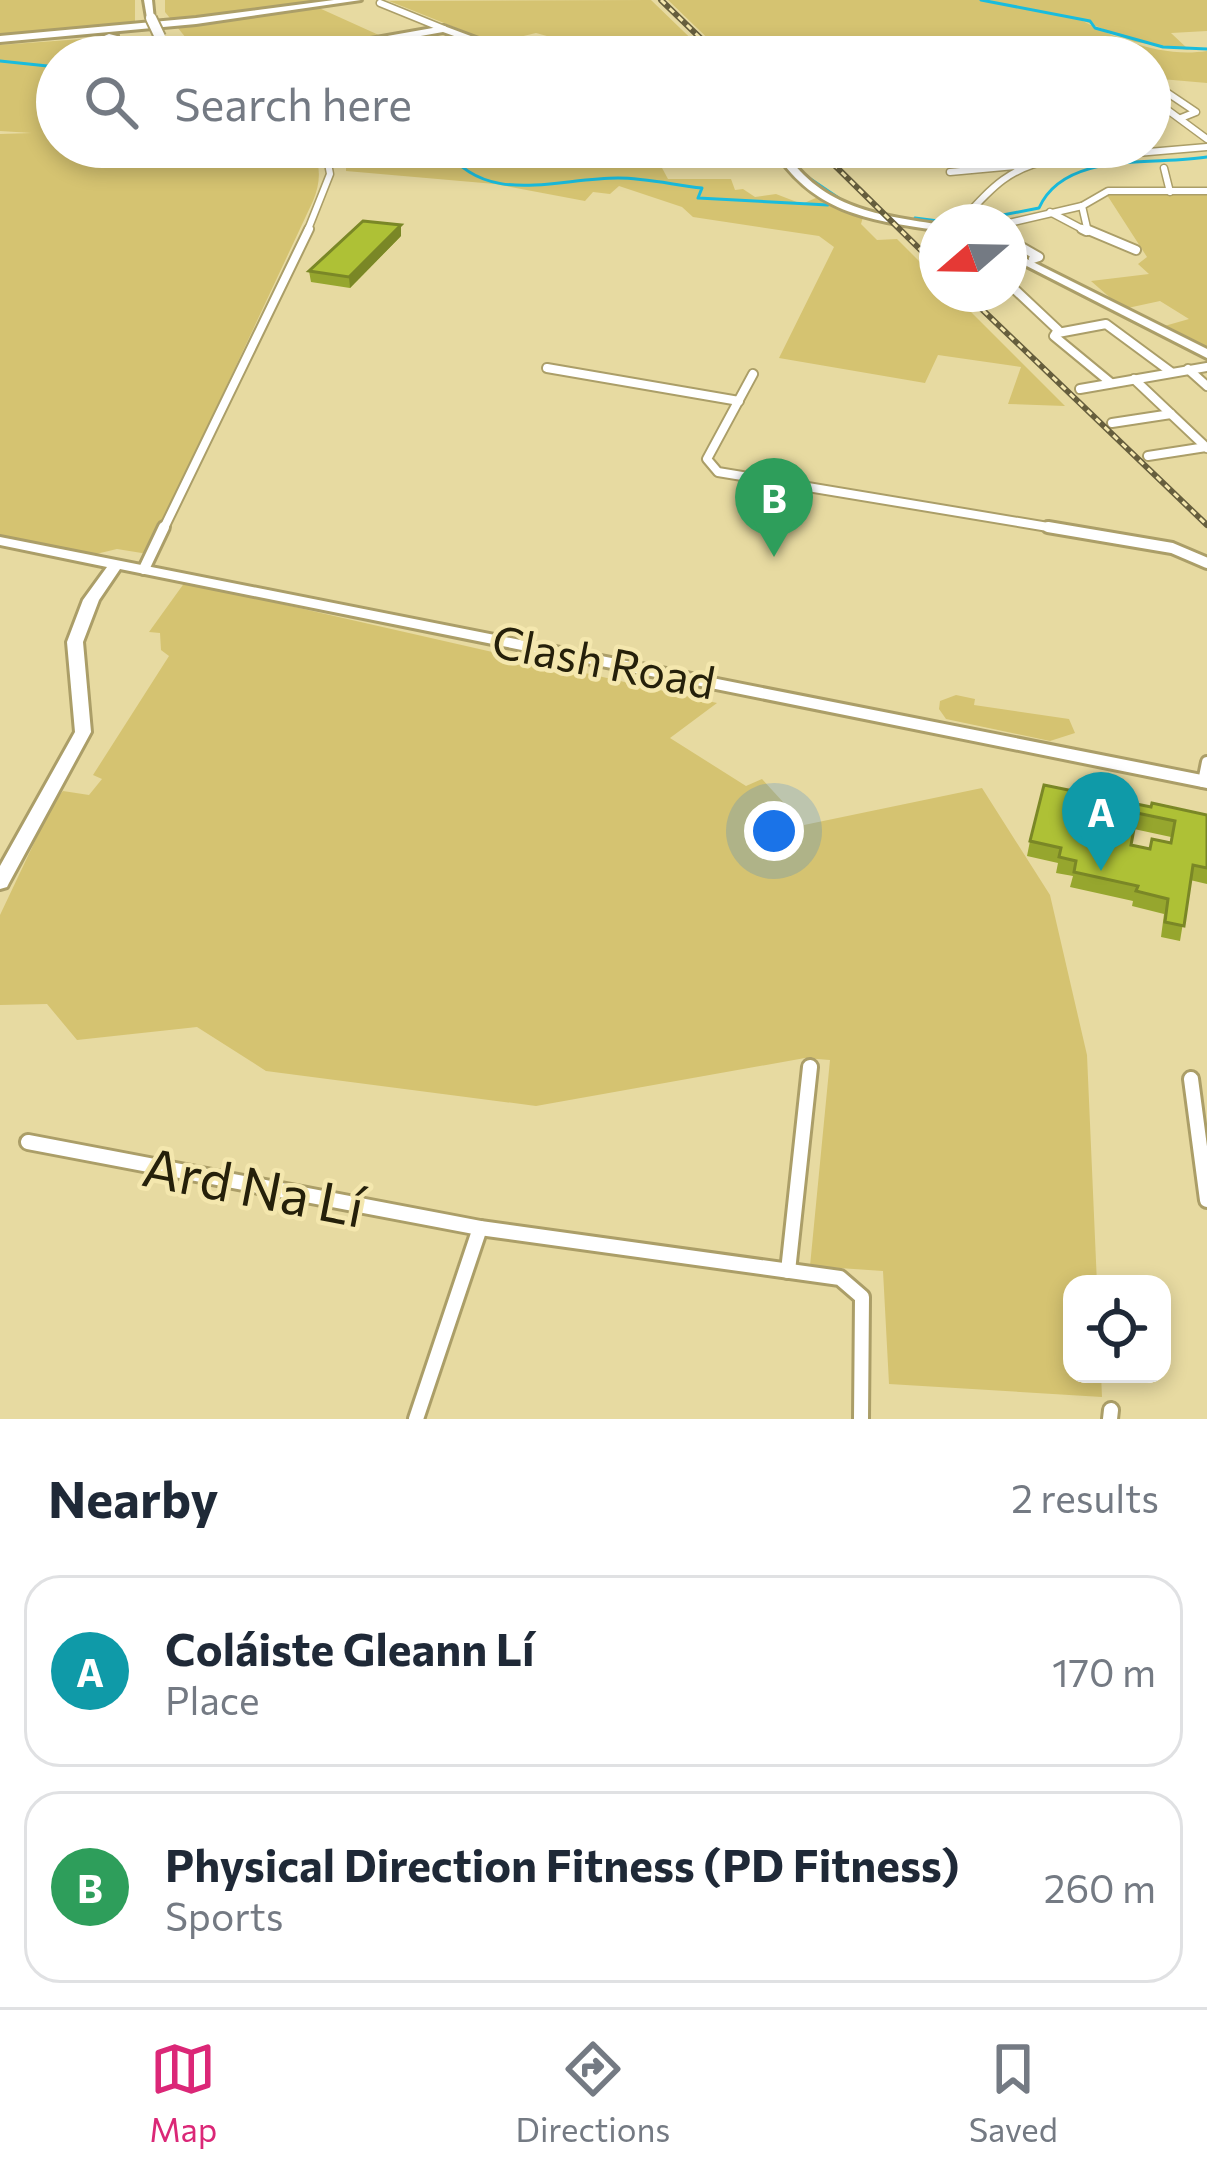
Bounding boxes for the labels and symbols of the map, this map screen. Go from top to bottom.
north arrow [919,204,1027,312]
pin: B [735,458,813,557]
street label: Clash Road [488,611,720,709]
pin: A [1062,772,1140,871]
your location [744,801,804,861]
street label: Ard Na Lí [138,1131,372,1239]

